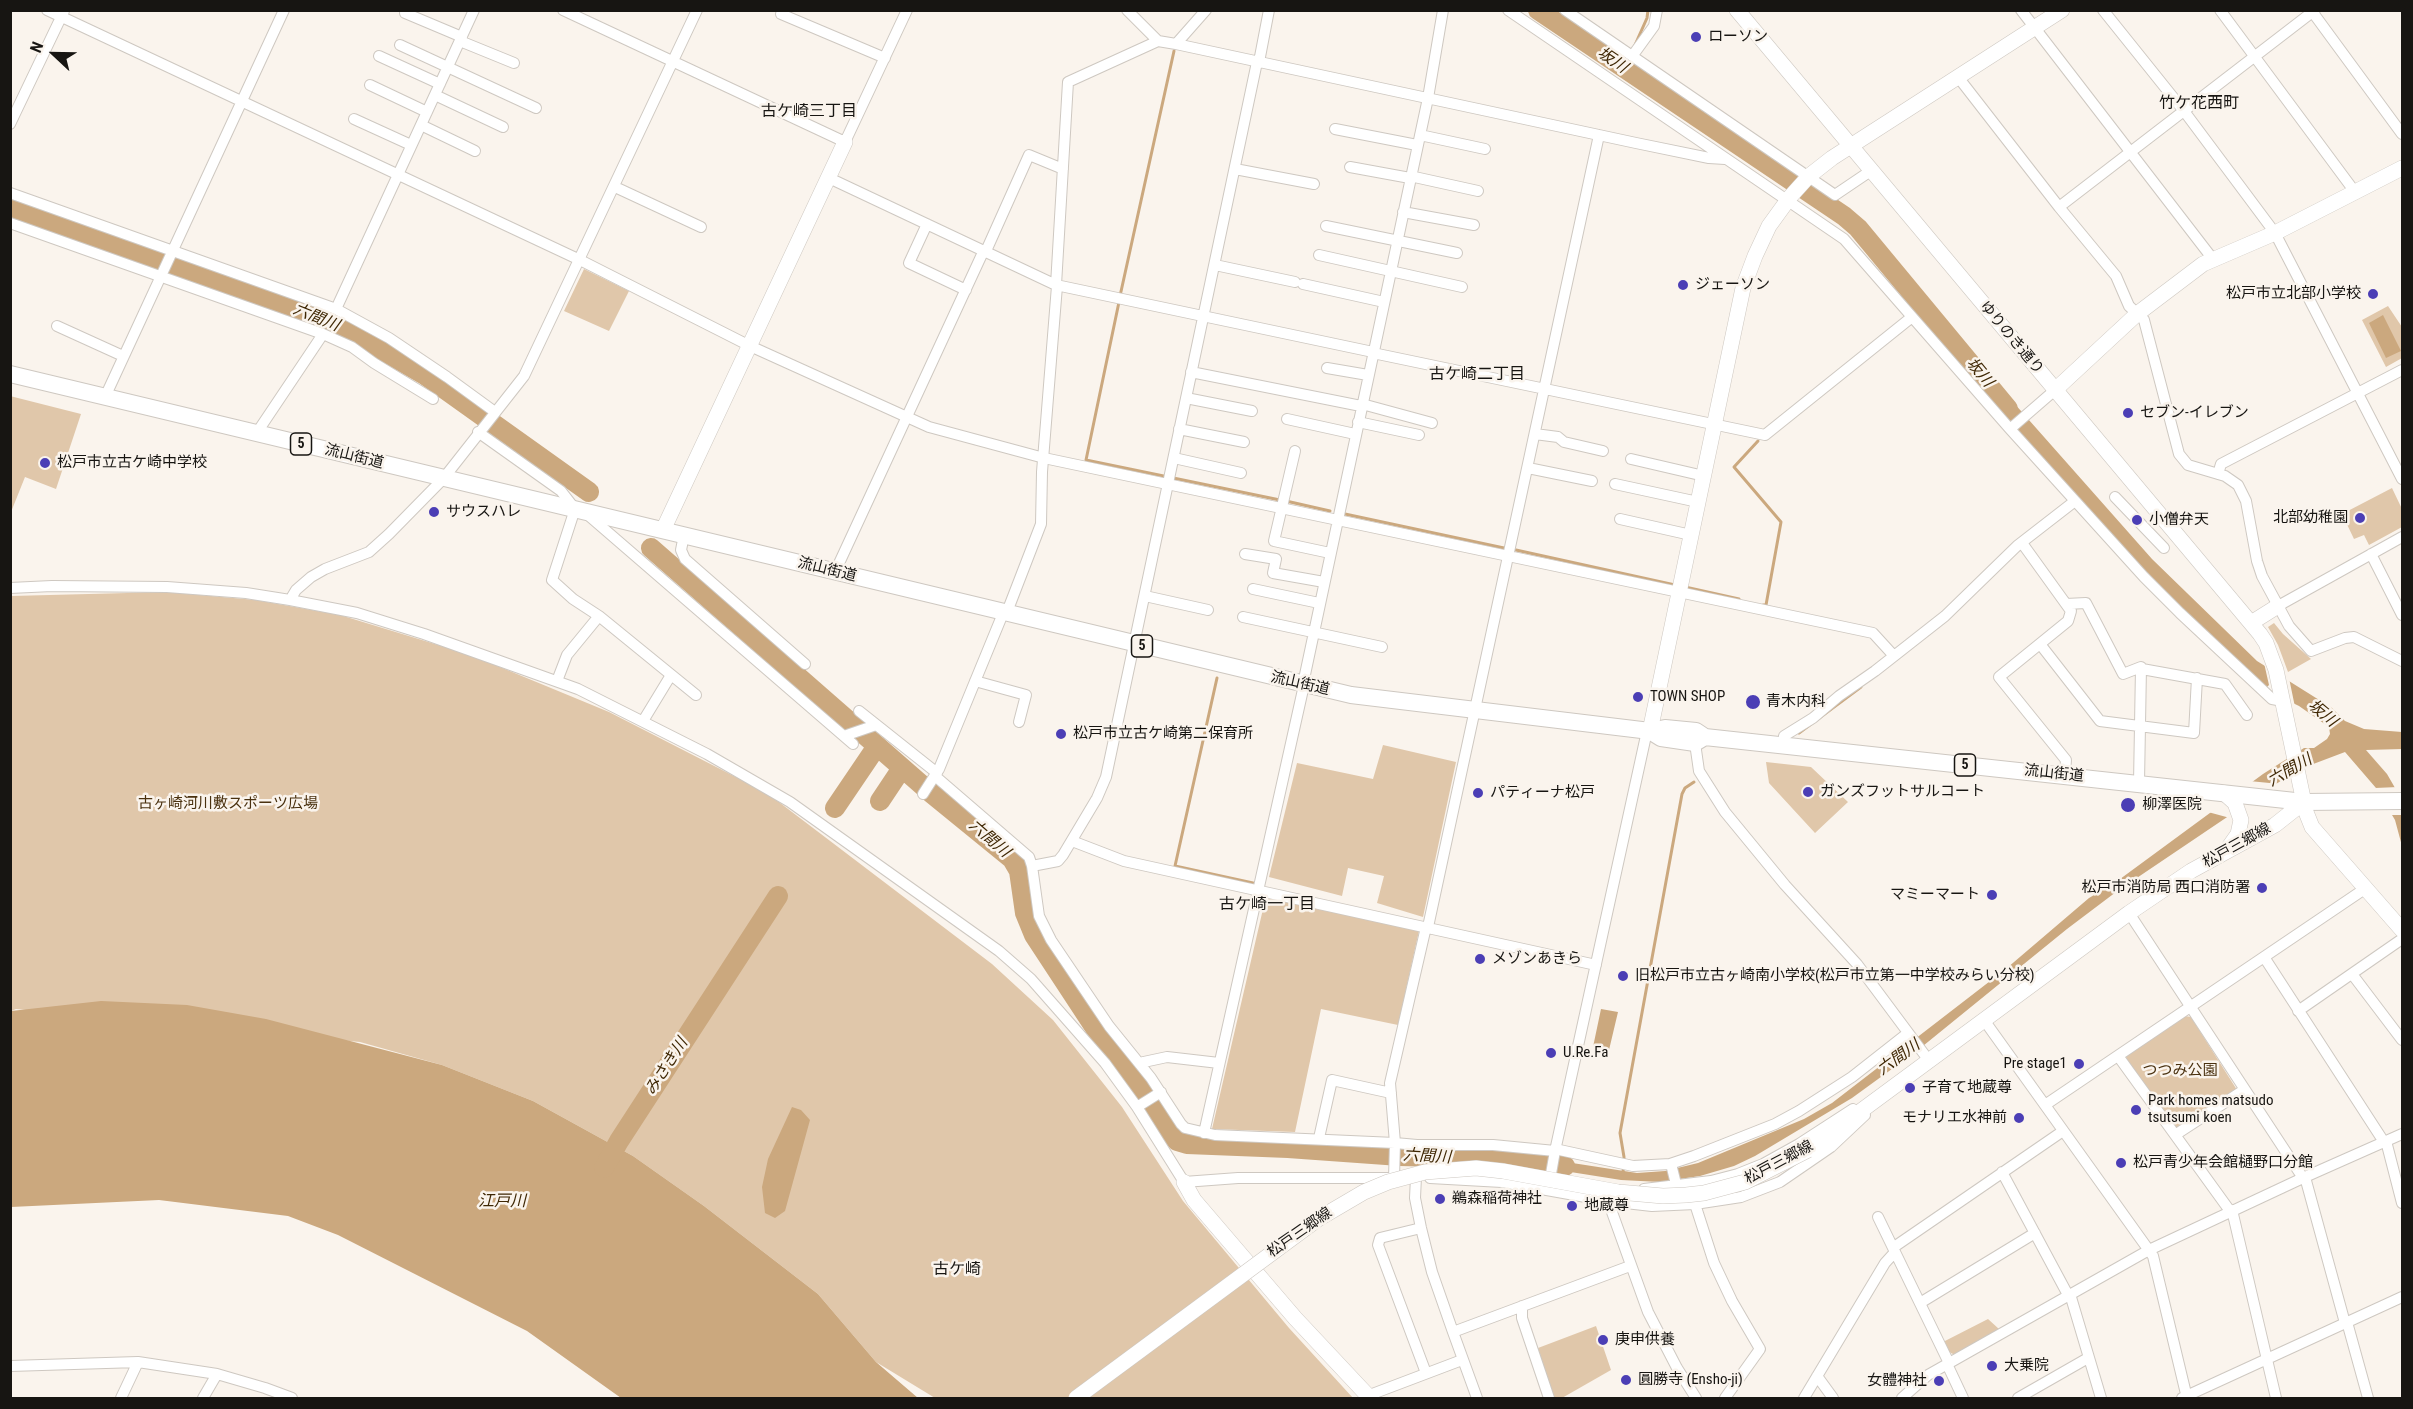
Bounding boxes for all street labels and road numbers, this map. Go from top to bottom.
street label: ゆりのき通り [1975,298,2047,378]
road number: 5 [290,433,312,455]
street label: 流山街道 [323,441,385,473]
street label: 流山街道 [796,554,858,586]
road number: 5 [1132,635,1152,657]
street label: 流山街道 [1269,668,1331,700]
road number: 5 [1954,754,1976,776]
street label: 流山街道 [2023,762,2085,786]
street label: 松戸三郷線 [2200,820,2274,872]
street label: 松戸三郷線 [1742,1137,1816,1189]
street label: 松戸三郷線 [1264,1204,1336,1262]

